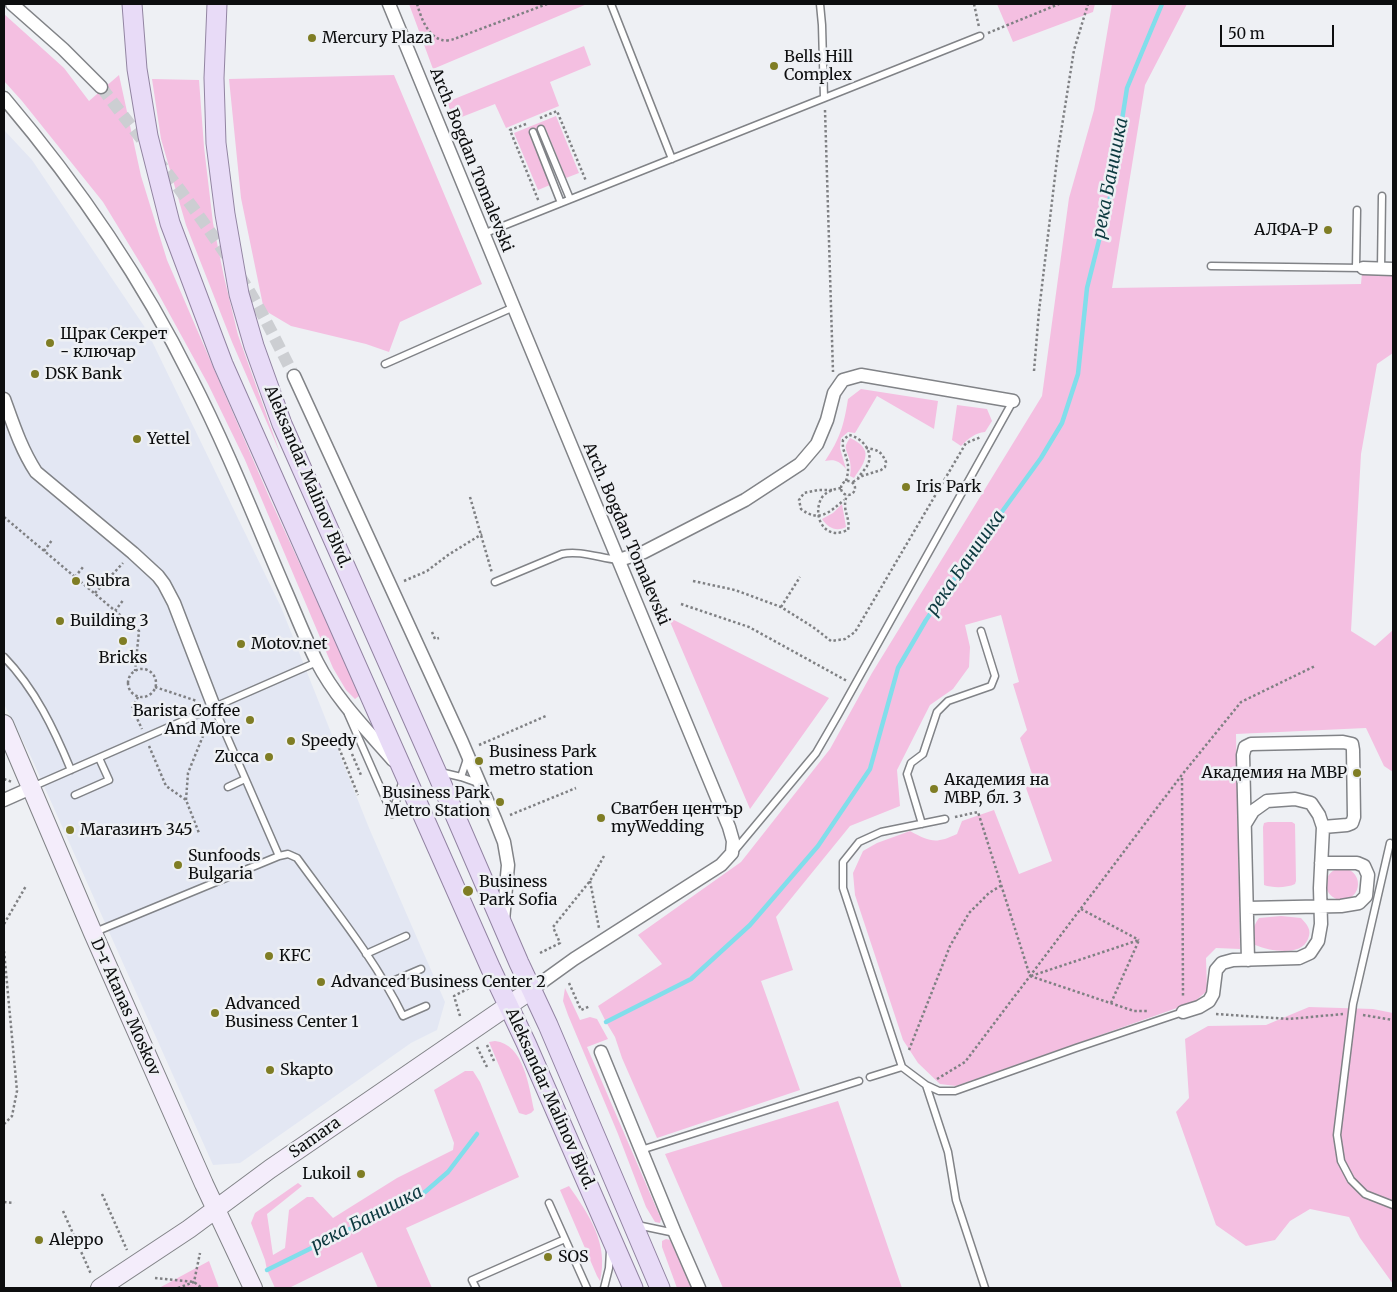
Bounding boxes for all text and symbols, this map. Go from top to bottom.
scale bar [1222,15,1336,47]
text: 50 m [1228,24,1265,43]
place label: Mercury Plaza [322,28,433,48]
marker: Mercury Plaza [306,32,318,44]
place label: Bells Hill Complex [784,47,853,85]
marker: Bells Hill Complex [768,60,780,72]
street label: Arch. Bogdan Tomalevski [425,65,517,255]
water label: река Банишка [1089,116,1133,240]
place label: АЛФА-Р [1254,220,1318,240]
marker: АЛФА-Р [1322,224,1334,236]
place label: Щрак Секрет - ключар [60,324,167,362]
marker: Щрак Секрет - ключар [44,337,56,349]
place label: DSK Bank [45,364,122,384]
marker: DSK Bank [29,368,41,380]
street label: Aleksandar Malinov Blvd. [260,383,354,571]
place label: Yettel [147,429,190,449]
marker: Yettel [131,433,143,445]
street label: Arch. Bogdan Tomalevski [579,440,673,628]
place label: Iris Park [916,477,981,497]
marker: Iris Park [900,481,912,493]
water label: река Банишка [922,507,1010,619]
place label: Subra [86,571,130,591]
marker: Subra [70,575,82,587]
place label: Building 3 [70,611,149,631]
marker: Building 3 [54,615,66,627]
place label: Motov.net [251,634,327,654]
marker: Bricks [117,635,129,647]
marker: Motov.net [235,638,247,650]
place label: Bricks [99,648,147,668]
place label: Barista Coffee And More [133,701,240,739]
marker: Barista Coffee And More [244,714,256,726]
place label: Speedy [301,731,357,751]
marker: Speedy [285,735,297,747]
place label: Business Park metro station [489,742,597,780]
place label: Zucca [214,747,259,767]
marker: Zucca [263,751,275,763]
marker: Business Park metro station [473,755,485,767]
place label: Академия на МВР [1202,763,1347,783]
marker: Академия на МВР [1351,767,1363,779]
place label: Академия на МВР, бл. 3 [944,770,1049,808]
place label: Business Park Metro Station [382,783,490,821]
marker: Академия на МВР, бл. 3 [928,783,940,795]
marker: Business Park Metro Station [494,796,506,808]
place label: Сватбен център myWedding [611,799,743,837]
marker: Сватбен център myWedding [595,812,607,824]
place label: Магазинъ 345 [80,820,193,840]
marker: Магазинъ 345 [64,824,76,836]
place label: Sunfoods Bulgaria [188,846,261,884]
marker: Sunfoods Bulgaria [172,859,184,871]
place label: Business Park Sofia [479,872,557,910]
marker: Business Park Sofia [461,884,475,898]
street label: D-r Atanas Moskov [86,935,164,1079]
place label: KFC [279,946,311,966]
marker: KFC [263,950,275,962]
place label: Advanced Business Center 2 [331,972,546,992]
marker: Advanced Business Center 2 [315,976,327,988]
place label: Advanced Business Center 1 [225,994,359,1032]
street label: Aleksandar Malinov Blvd. [501,1005,599,1193]
marker: Advanced Business Center 1 [209,1007,221,1019]
place label: Skapto [280,1060,333,1080]
marker: Skapto [264,1064,276,1076]
street label: Samara [286,1113,344,1163]
place label: Lukoil [302,1164,351,1184]
marker: Lukoil [355,1168,367,1180]
water label: река Банишка [307,1182,427,1256]
place label: Aleppo [49,1230,103,1250]
marker: Aleppo [33,1234,45,1246]
place label: SOS [558,1247,588,1267]
marker: SOS [542,1251,554,1263]

